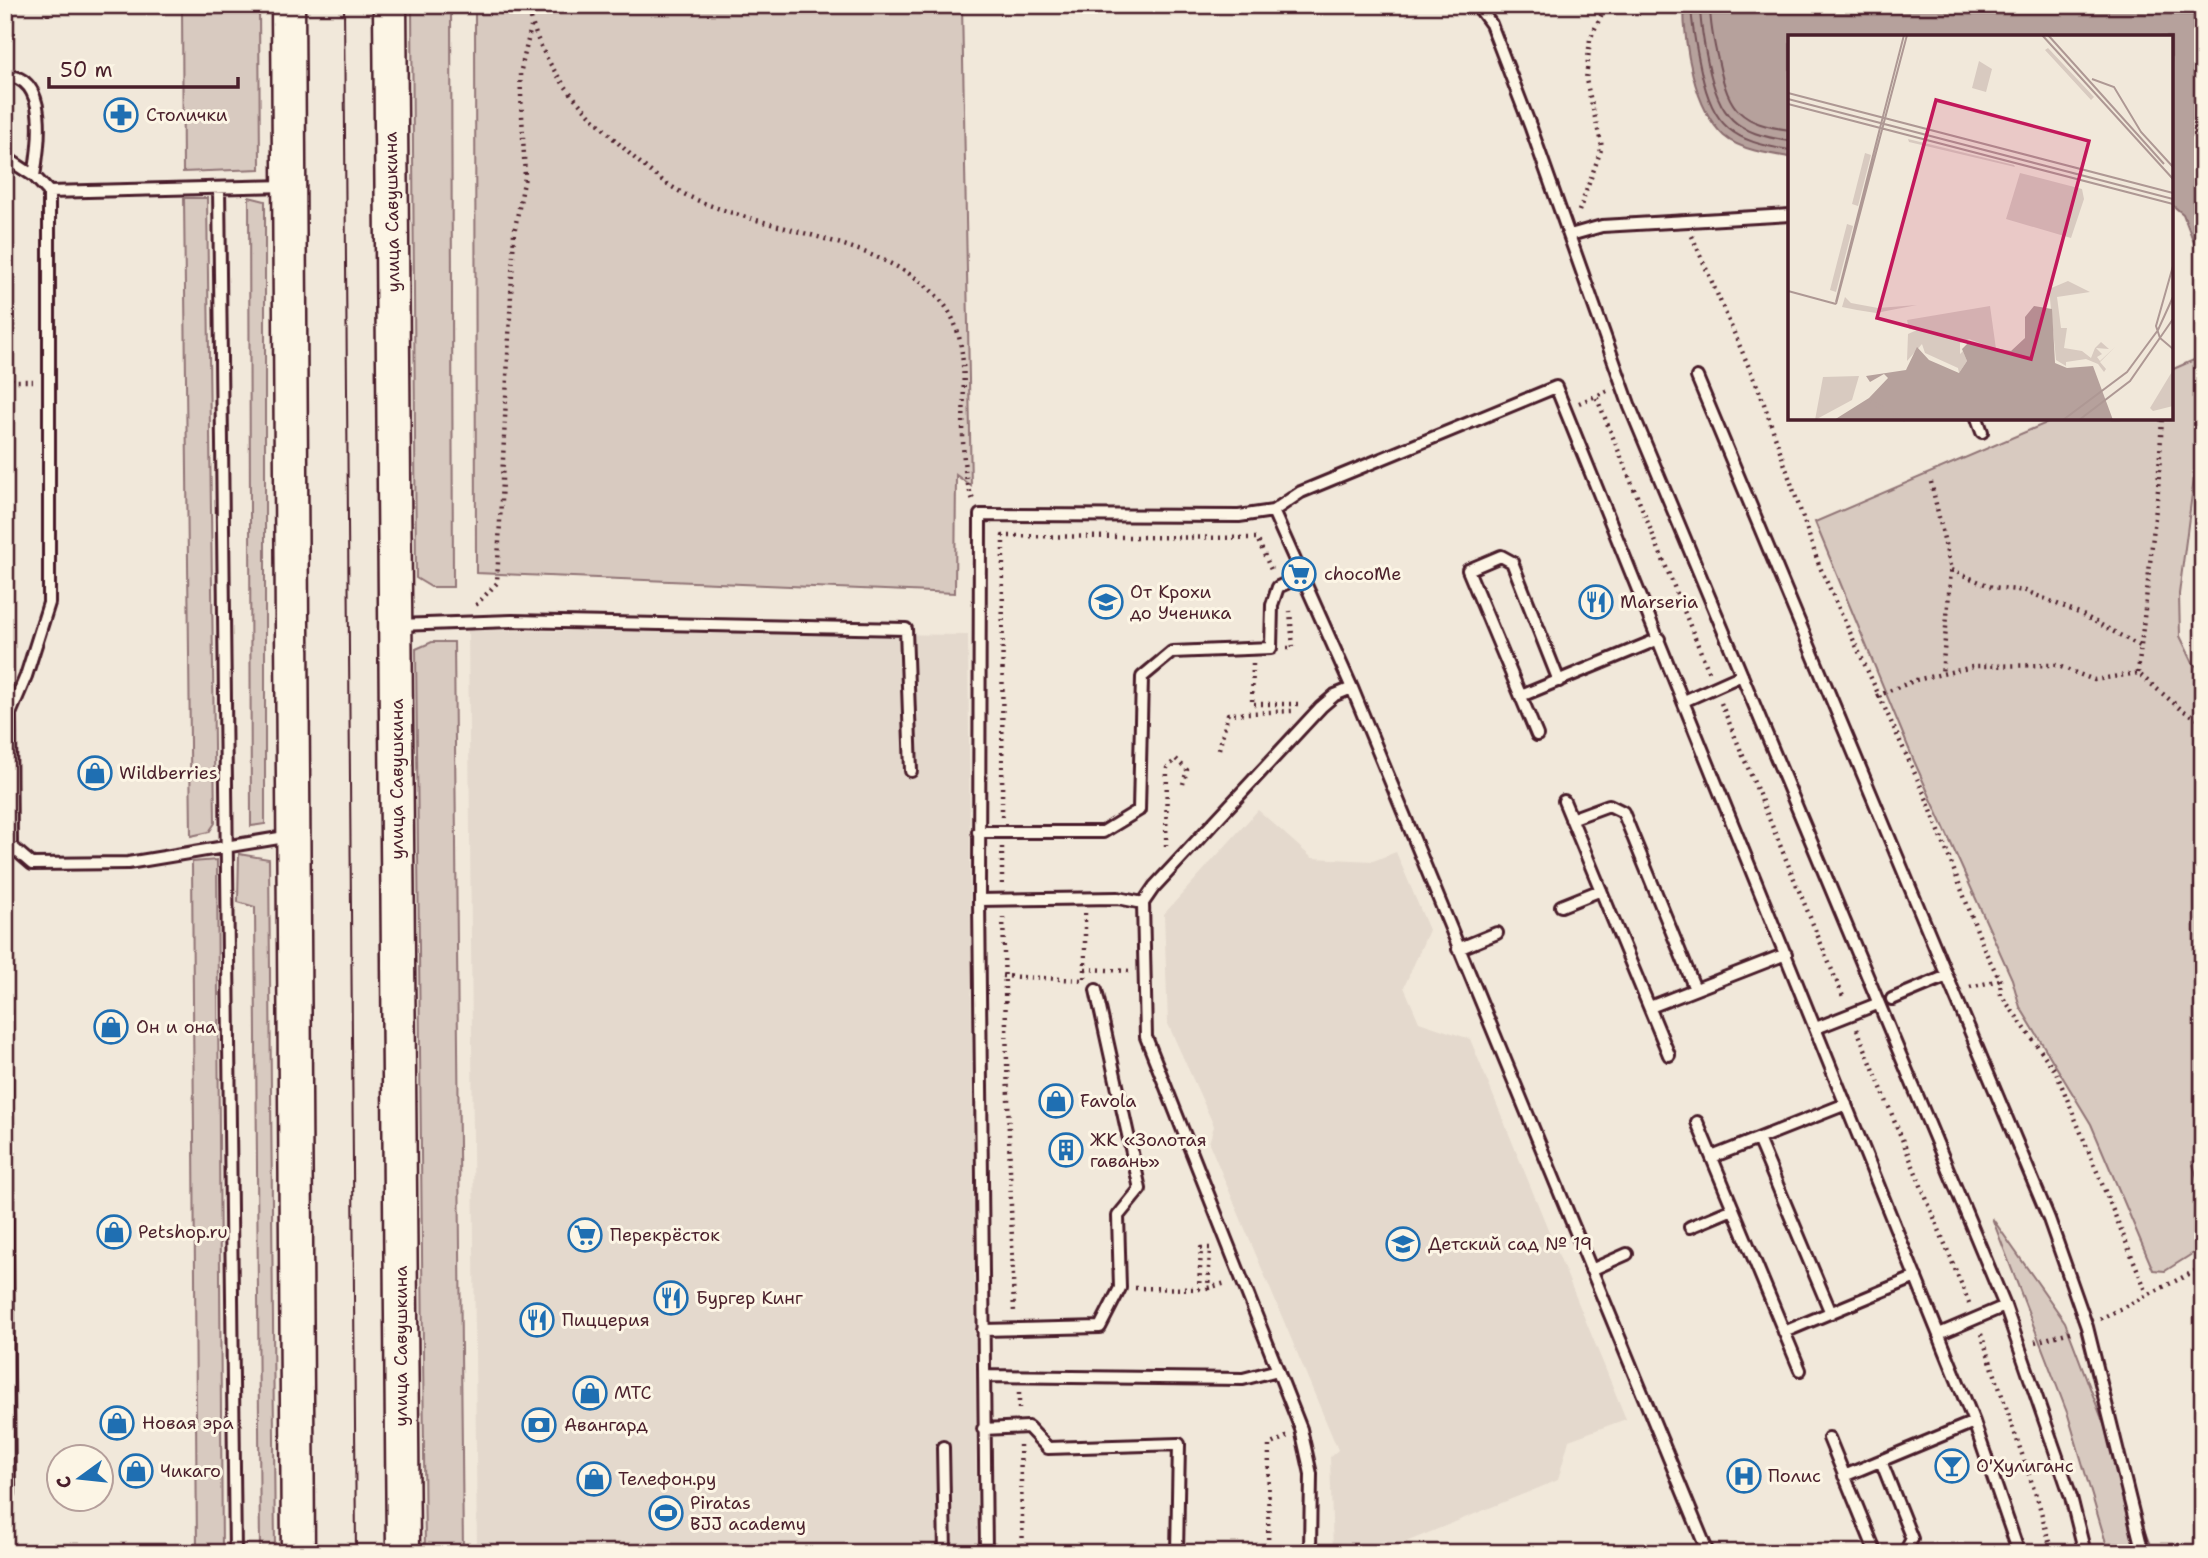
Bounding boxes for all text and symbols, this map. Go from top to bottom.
inset map [1788,35,2173,420]
scale bar [49,46,238,90]
text: 50 m [60,56,113,84]
pharmacy icon: Столички [102,96,140,134]
place label: Столички [146,103,228,127]
street label: улица Савушкина [379,131,405,293]
supermarket icon: chocoMe [1280,555,1318,593]
place label: chocoMe [1324,562,1401,586]
place label: От Крохи до Ученика [1130,580,1231,625]
school or university icon: От Крохи до Ученика [1087,583,1125,621]
restaurant icon: Marseria [1577,583,1615,621]
place label: Marseria [1620,590,1698,614]
street label: улица Савушкина [385,699,409,859]
shop icon: Wildberries [76,754,114,792]
place label: Wildberries [119,761,218,785]
shop icon: Он и она [92,1008,130,1046]
place label: Он и она [136,1015,216,1039]
shop icon: Favola [1037,1082,1075,1120]
place label: Favola [1080,1089,1137,1113]
place label: ЖК «Золотая гавань» [1090,1128,1207,1173]
building icon: ЖК «Золотая гавань» [1047,1131,1085,1169]
shop icon: Petshop.ru [95,1213,133,1251]
supermarket icon: Перекрёсток [566,1216,604,1254]
place label: Petshop.ru [138,1220,228,1244]
place label: Перекрёсток [610,1223,720,1247]
school or university icon: Детский сад № 19 [1384,1225,1422,1263]
place label: Детский сад № 19 [1428,1232,1592,1256]
street label: улица Савушкина [389,1266,413,1426]
restaurant icon: Бургер Кинг [652,1279,690,1317]
place label: Бургер Кинг [696,1286,803,1310]
restaurant icon: Пиццерия [518,1301,556,1339]
place label: Пиццерия [562,1308,650,1332]
shop icon: МТС [571,1374,609,1412]
place label: МТС [614,1381,652,1405]
shop icon: Новая эра [98,1404,136,1442]
bank icon: Авангард [520,1406,558,1444]
place label: Новая эра [142,1411,234,1435]
place label: Авангард [564,1413,648,1437]
north arrow [46,1442,116,1512]
bar icon: О'Хулиганс [1933,1447,1971,1485]
shop icon: Чикаго [117,1452,155,1490]
place label: О'Хулиганс [1976,1454,2074,1478]
hospital icon: Полис [1725,1457,1763,1495]
place label: Чикаго [160,1459,221,1483]
shop icon: Телефон.ру [575,1460,613,1498]
place label: Полис [1768,1464,1821,1488]
place label: Телефон.ру [618,1467,716,1491]
text: С [50,1473,78,1491]
place label: Piratas BJJ academy [690,1491,806,1536]
sports icon: Piratas BJJ academy [647,1494,685,1532]

